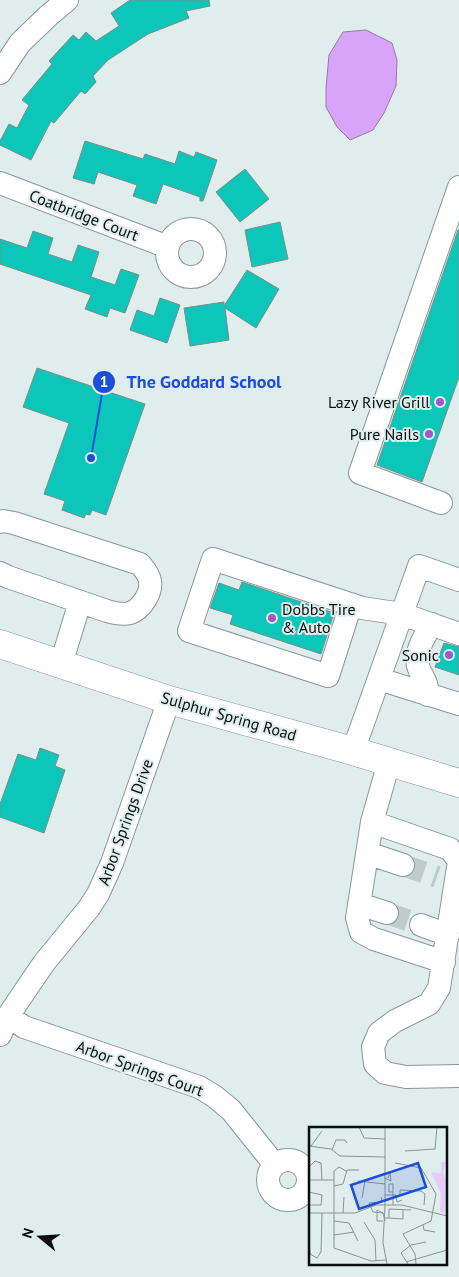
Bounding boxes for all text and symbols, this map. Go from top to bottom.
street label: Coatbridge Court [26,185,142,245]
callout: The Goddard School [92,365,292,398]
text: The Goddard School [127,370,282,393]
text: 1 [100,372,108,391]
place label: Lazy River Grill [328,392,430,412]
marker: Lazy River Grill [434,396,446,408]
place label: Pure Nails [350,424,419,444]
marker: Pure Nails [423,428,435,440]
place label: Dobbs Tire & Auto [282,599,356,637]
marker: Dobbs Tire & Auto [266,612,278,624]
place label: Sonic [402,645,439,665]
marker: Sonic [443,649,455,661]
street label: Sulphur Spring Road [159,687,299,745]
street label: Arbor Springs Drive [93,756,157,888]
street label: Arbor Springs Court [74,1036,207,1101]
inset map [309,1127,446,1264]
north arrow [15,1212,65,1262]
text: N [18,1226,38,1240]

